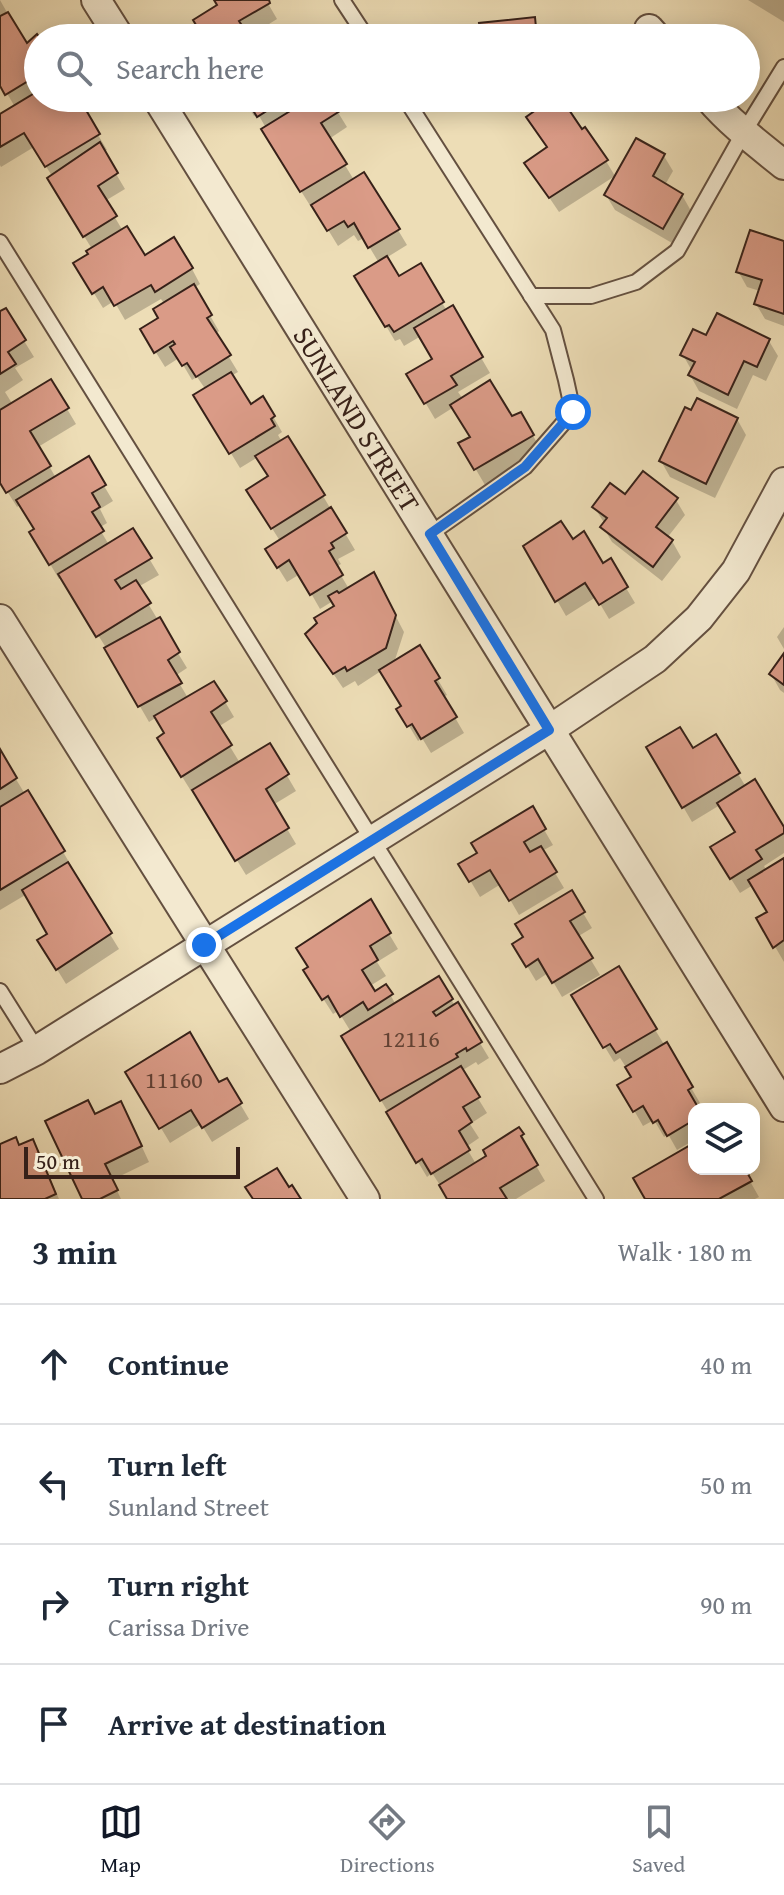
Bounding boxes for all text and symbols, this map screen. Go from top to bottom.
search box [24,24,760,112]
icon: search [52,46,96,90]
text: Search here [116,46,264,90]
street label: SUNLAND STREET [284,318,431,520]
route start [555,394,591,430]
route end [186,927,222,963]
house number: 12116 [382,1021,440,1056]
house number: 11160 [145,1062,203,1097]
map controls [688,1103,760,1175]
button: layers [688,1103,760,1175]
scale bar [24,1143,240,1179]
text: 50 m [36,1145,80,1177]
text: 3 min [32,1227,117,1276]
text: Walk · 180 m [618,1232,752,1271]
icon: ahead [32,1342,76,1386]
text: Continue [108,1342,229,1386]
text: 40 m [700,1345,752,1384]
text: Turn left [108,1443,227,1487]
icon: left [32,1462,76,1506]
text: 50 m [700,1465,752,1504]
text: Sunland Street [108,1487,269,1526]
text: Turn right [108,1563,249,1607]
icon: right [32,1582,76,1626]
text: 90 m [700,1585,752,1624]
text: Carissa Drive [108,1607,249,1646]
icon: arrive [32,1702,76,1746]
text: Arrive at destination [108,1702,386,1746]
tab: Map [99,1800,143,1880]
tab: Directions [340,1800,435,1880]
tab: Saved [632,1800,685,1880]

